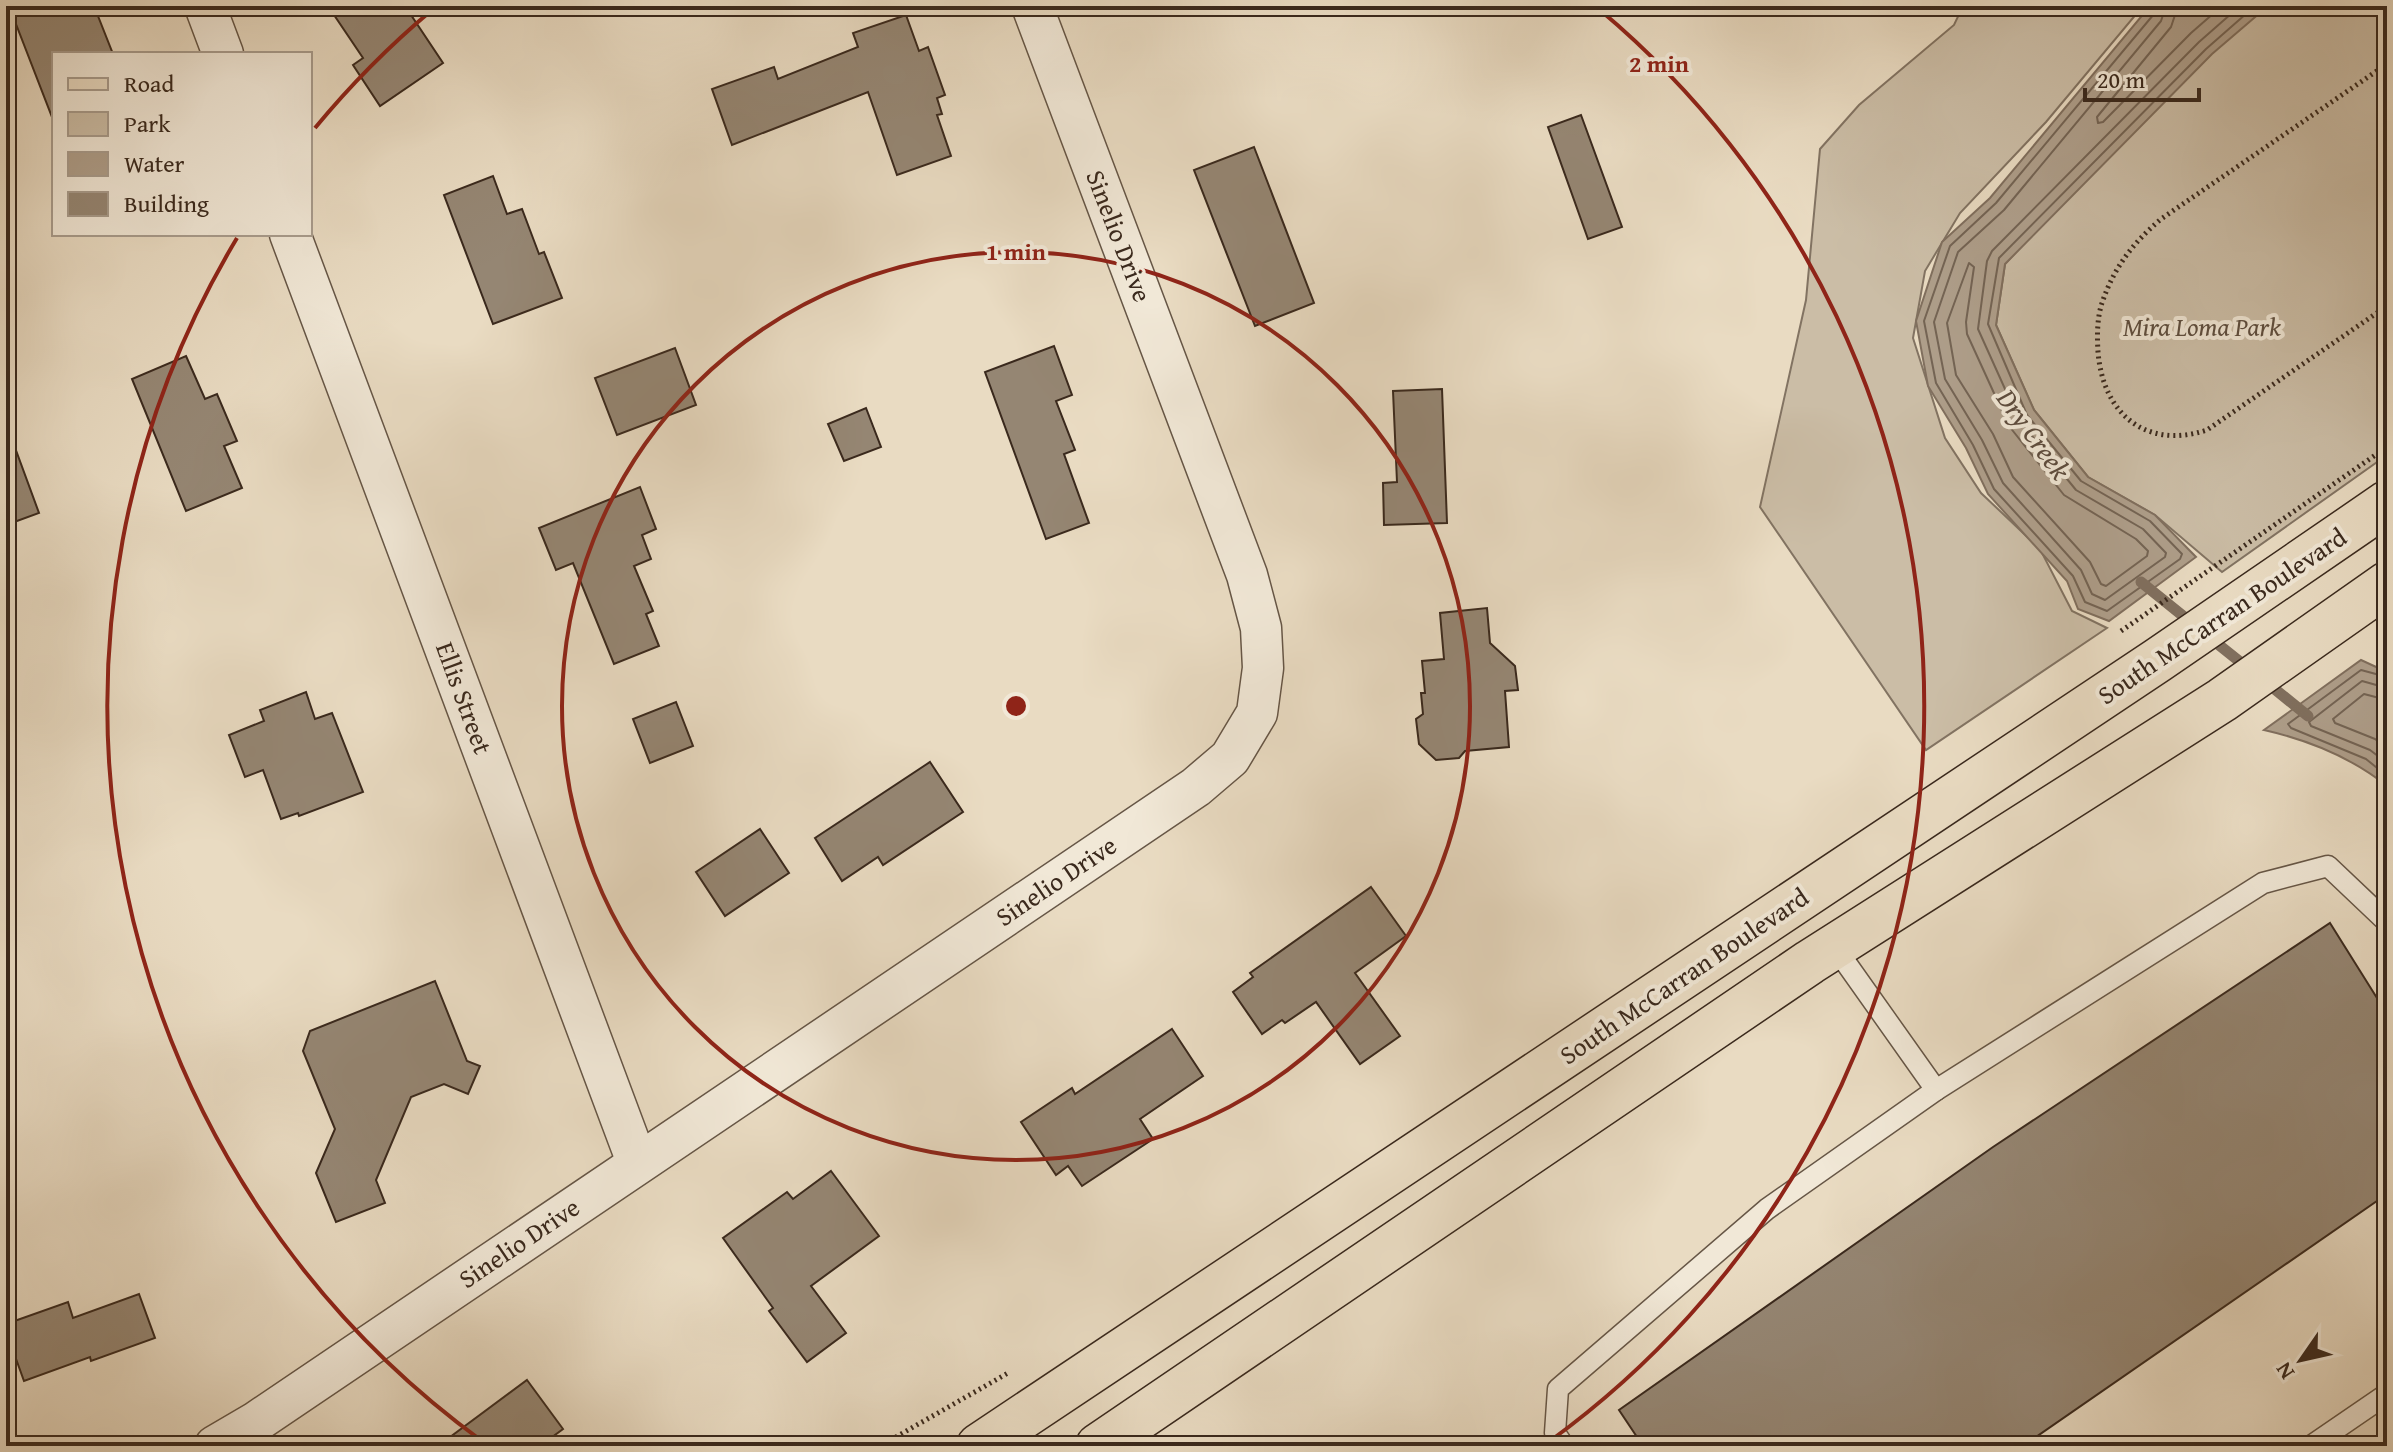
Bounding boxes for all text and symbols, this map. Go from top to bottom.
text: 2 min [1629,46,1689,81]
legend [52,52,312,236]
scale bar [2085,52,2199,102]
text: 20 m [2097,62,2145,97]
text: Road [124,66,174,101]
text: Park [124,106,171,141]
text: Water [124,146,185,181]
street label: Sinelio Drive [1076,164,1163,308]
text: Building [124,186,209,221]
text: 1 min [986,234,1046,269]
park label: Mira Loma Park [2123,307,2281,346]
water label: Dry Creek [1987,379,2082,488]
street label: South McCarran Boulevard [2089,517,2354,714]
street label: Ellis Street [426,636,503,759]
centre of rings [1002,692,1030,720]
street label: Sinelio Drive [987,826,1124,936]
street label: South McCarran Boulevard [1551,877,1816,1074]
street label: Sinelio Drive [450,1188,587,1298]
north arrow [2261,1320,2341,1400]
text: N [2267,1356,2302,1386]

